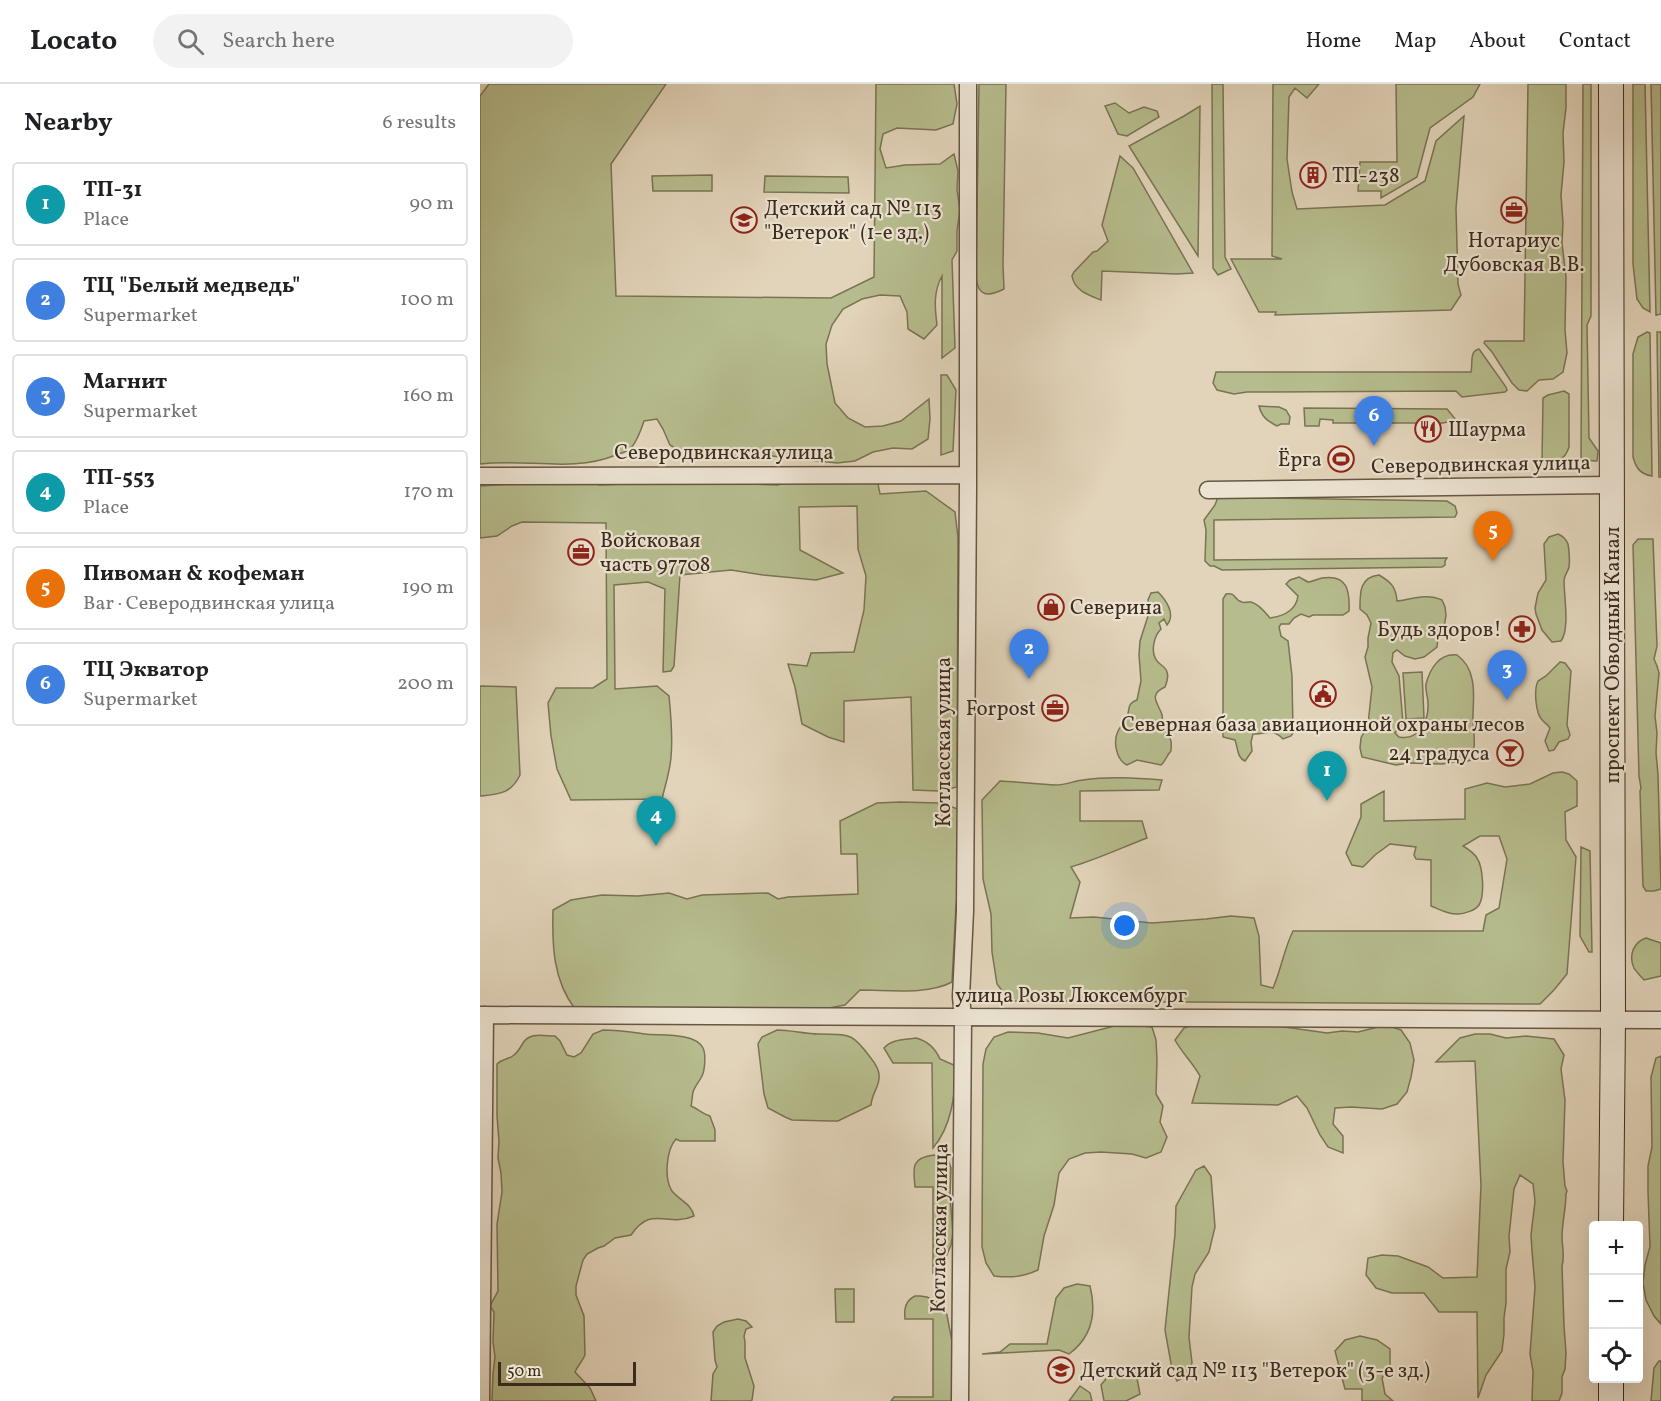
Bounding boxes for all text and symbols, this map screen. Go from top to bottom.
search box [153,14,573,68]
text: Locato [30,22,117,61]
icon: search [174,25,207,58]
text: Search here [222,26,335,57]
text: Home [1306,27,1361,56]
text: Map [1394,27,1436,56]
text: About [1469,27,1526,56]
text: Contact [1559,27,1631,56]
text: Nearby [24,105,113,141]
text: 6 results [383,109,456,137]
building icon: ТП-238 [1298,160,1328,190]
place label: ТП-238 [1332,162,1400,191]
text: ТП-31 [83,175,142,206]
text: 1 [41,190,50,218]
text: 90 m [410,190,454,218]
place label: Детский сад № 113 "Ветерок" (1-е зд.) [764,195,942,248]
office icon: Нотариус Дубовская В.В. [1499,195,1529,225]
school or university icon: Детский сад № 113 "Ветерок" (1-е зд.) [729,205,759,235]
text: Place [83,206,129,234]
place label: Нотариус Дубовская В.В. [1443,227,1585,280]
text: ТЦ "Белый медведь" [83,271,300,302]
text: 2 [40,286,51,314]
text: 100 m [400,286,454,314]
text: Supermarket [83,302,198,330]
text: Магнит [83,367,167,398]
text: 3 [40,382,51,410]
text: 160 m [402,382,454,410]
pin: 6 [1354,396,1394,446]
text: Supermarket [83,398,198,426]
restaurant icon: Шаурма [1413,414,1443,444]
place label: Шаурма [1448,416,1527,445]
street label: Северодвинская улица [614,439,834,468]
sports icon: Ёрга [1326,444,1356,474]
place label: Ёрга [1278,446,1322,475]
street label: Северодвинская улица [1371,449,1591,482]
text: ТП-553 [83,463,155,494]
text: 4 [39,478,52,506]
text: 170 m [404,478,454,506]
text: Place [83,494,129,522]
pin: 5 [1474,512,1512,561]
street label: проспект Обводный Канал [1599,526,1628,784]
place label: Войсковая часть 97708 [600,527,710,580]
office icon: Войсковая часть 97708 [566,537,596,567]
text: Пивоман & кофеман [83,559,305,590]
text: 5 [41,574,50,602]
text: 190 m [402,574,454,602]
text: Bar · Северодвинская улица [83,590,335,618]
shop icon: Северина [1036,592,1066,622]
place label: Северина [1070,594,1162,623]
pharmacy icon: Будь здоров! [1507,614,1537,644]
place label: Будь здоров! [1377,616,1502,645]
pin: 2 [1010,630,1048,679]
pin: 3 [1488,650,1526,700]
text: ТЦ Экватор [83,655,209,686]
street label: Котласская улица [930,657,959,827]
text: 6 [40,670,51,698]
text: 200 m [397,670,454,698]
public building icon: Северная база авиационной охраны лесов [1308,679,1338,709]
text: Supermarket [83,686,198,714]
office icon: Forpost [1040,693,1070,723]
place label: Forpost [966,695,1036,724]
place label: Северная база авиационной охраны лесов [1121,711,1525,740]
bar icon: 24 градуса [1495,738,1525,768]
place label: 24 градуса [1388,740,1490,769]
pin: 1 [1308,752,1346,801]
pin: 4 [636,796,675,846]
your location [1110,911,1139,940]
street label: улица Розы Люксембург [955,982,1187,1011]
street label: Котласская улица [925,1143,956,1313]
map controls [1589,1221,1643,1383]
button: + [1589,1221,1643,1275]
button: − [1589,1275,1643,1329]
button: locate [1589,1329,1643,1383]
school or university icon: Детский сад № 113 "Ветерок" (3-е зд.) [1046,1355,1076,1385]
place label: Детский сад № 113 "Ветерок" (3-е зд.) [1080,1357,1430,1386]
scale bar [498,1359,636,1386]
text: 50 m [507,1361,541,1383]

